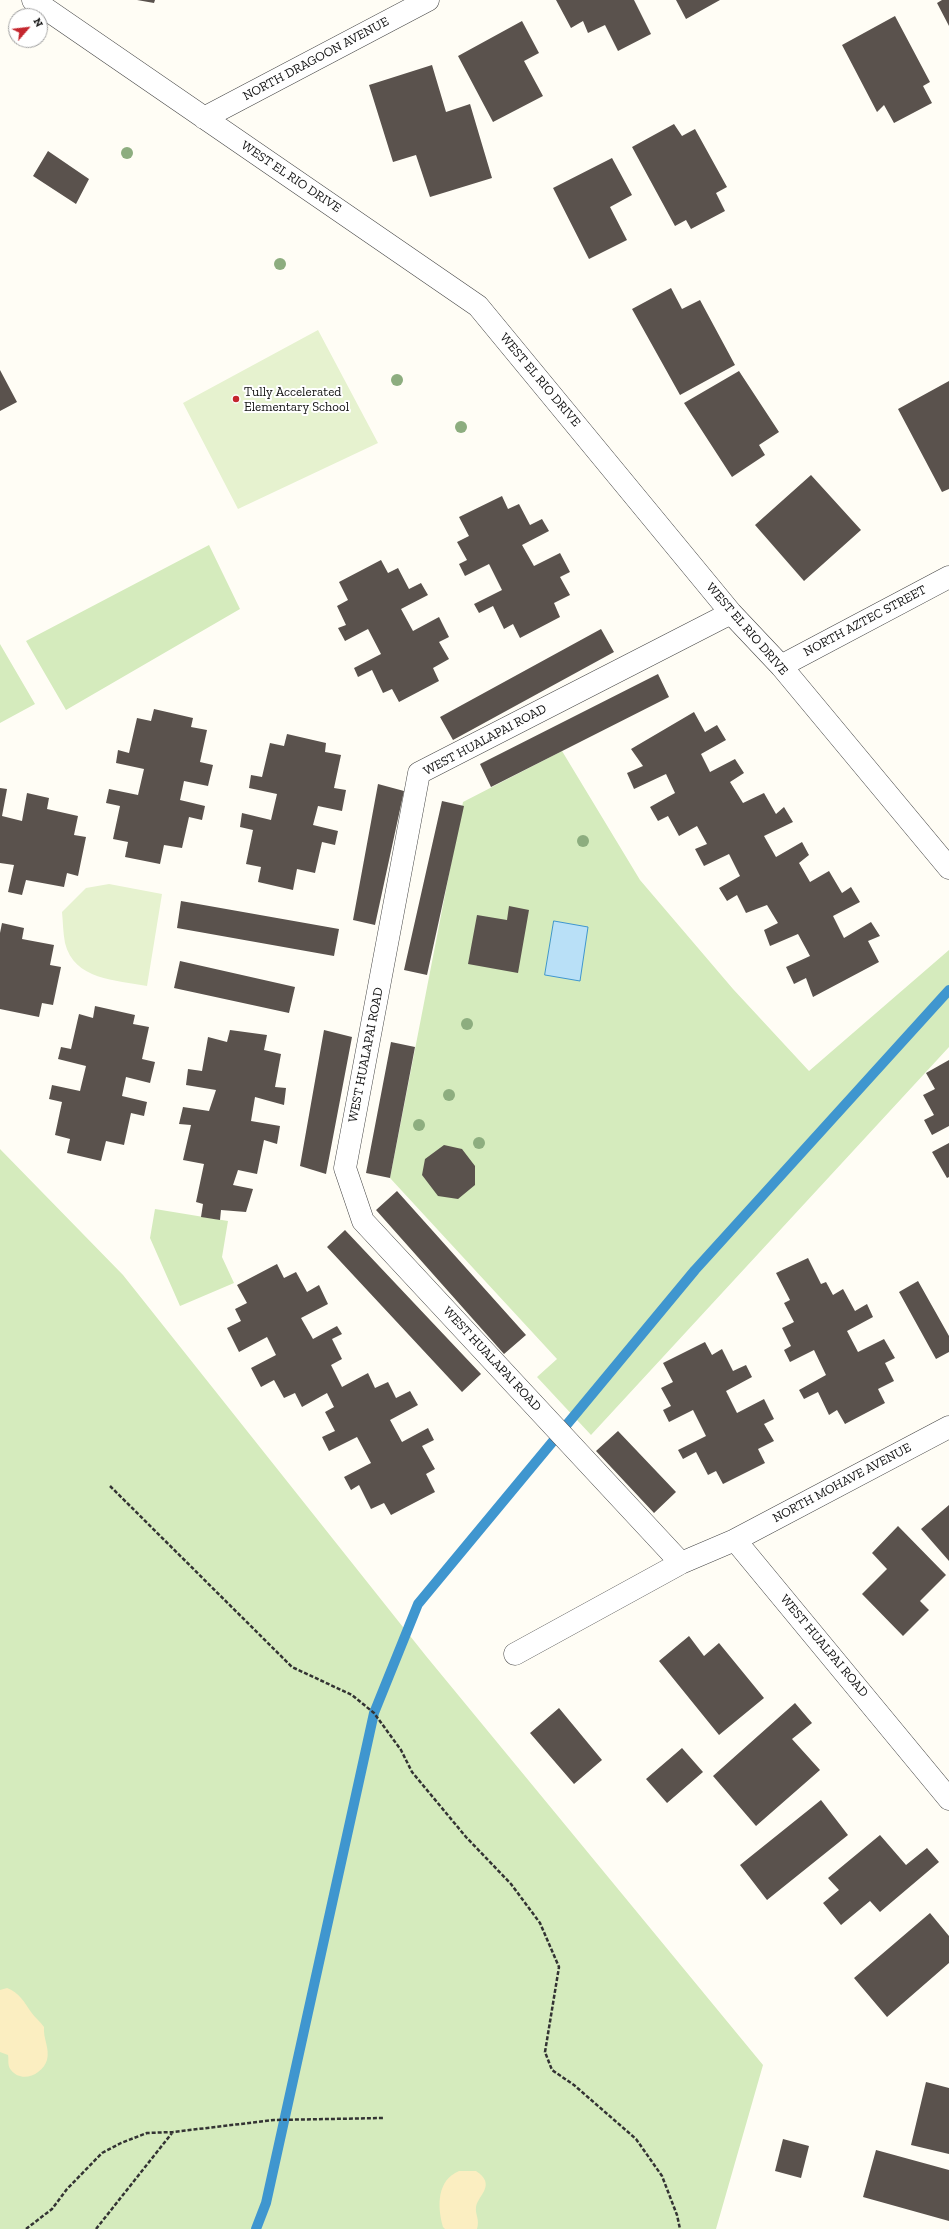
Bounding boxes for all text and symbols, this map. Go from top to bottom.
north arrow [8,8,48,48]
street label: NORTH DRAGOON AVENUE [240,14,392,104]
text: N [30,16,46,29]
street label: WEST EL RIO DRIVE [238,138,344,216]
street label: WEST EL RIO DRIVE [496,330,584,430]
place label: Tully Accelerated Elementary School [244,384,349,415]
marker: Tully Accelerated Elementary School [231,394,241,404]
street label: WEST EL RIO DRIVE [703,580,791,678]
street label: NORTH AZTEC STREET [801,582,929,660]
street label: WEST HUALAPAI ROAD [421,701,549,779]
street label: WEST HUALAPAI ROAD [345,986,387,1124]
street label: WEST HUALAPAI ROAD [440,1304,544,1414]
street label: NORTH MOHAVE AVENUE [770,1440,914,1526]
street label: WEST HUALPAI ROAD [777,1592,871,1700]

